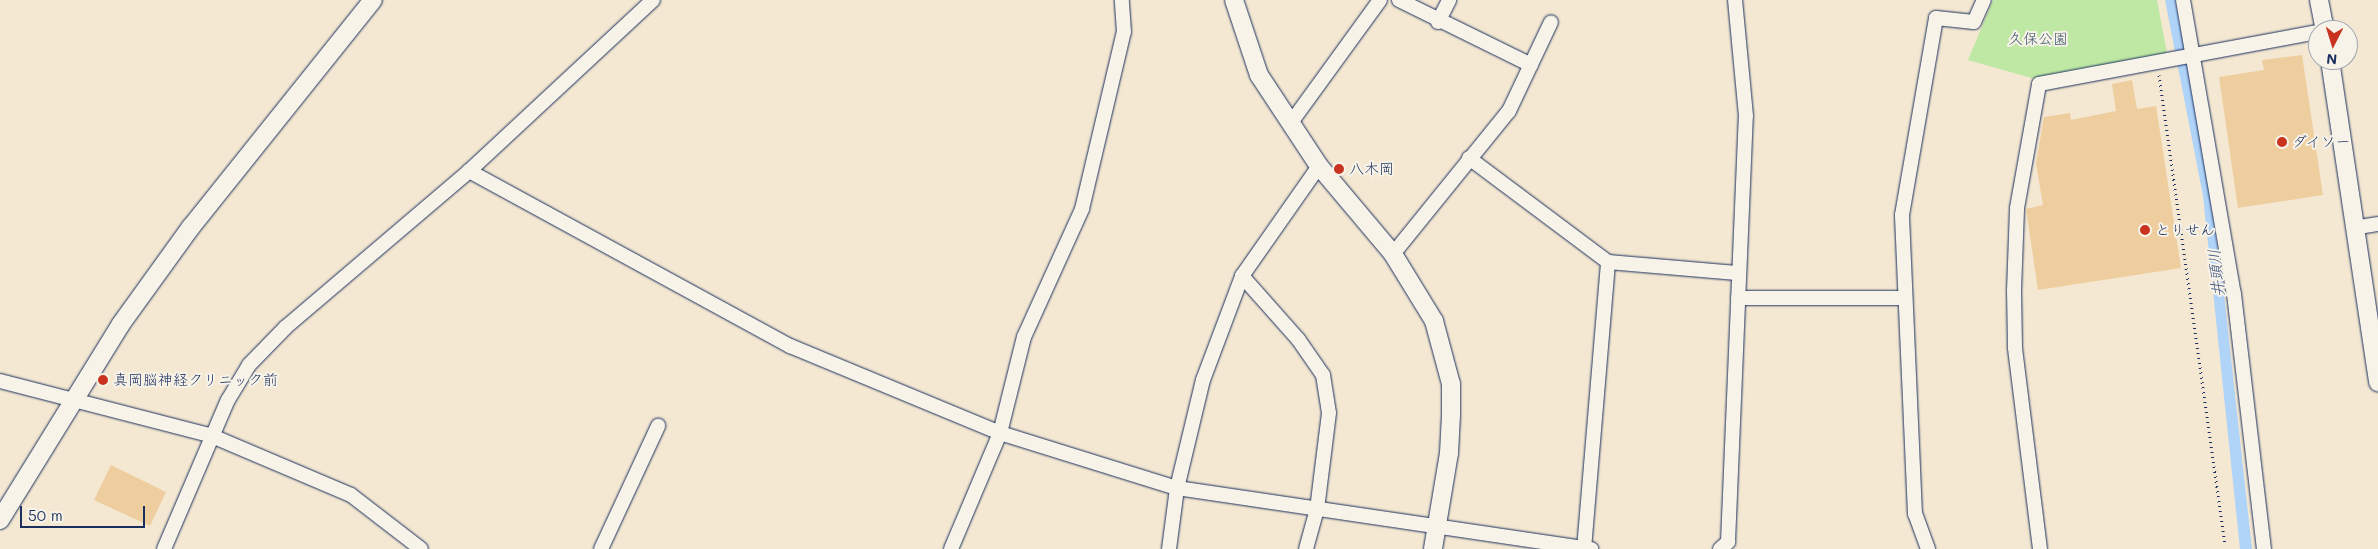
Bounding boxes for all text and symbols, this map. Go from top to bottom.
north arrow [2308,20,2358,70]
park label: 久保公園 [2008,30,2068,48]
text: N [2326,50,2338,69]
place label: ダイソー [2292,133,2352,151]
marker: ダイソー [2276,136,2288,148]
place label: 八木岡 [1349,160,1394,178]
marker: 八木岡 [1333,163,1345,175]
place label: とりせん [2155,221,2215,239]
marker: とりせん [2139,224,2151,236]
water label: 井頭川 [2204,248,2228,298]
place label: 真岡脳神経クリニック前 [113,371,278,389]
marker: 真岡脳神経クリニック前 [97,374,109,386]
scale bar [22,496,148,528]
text: 50 m [28,505,63,525]

